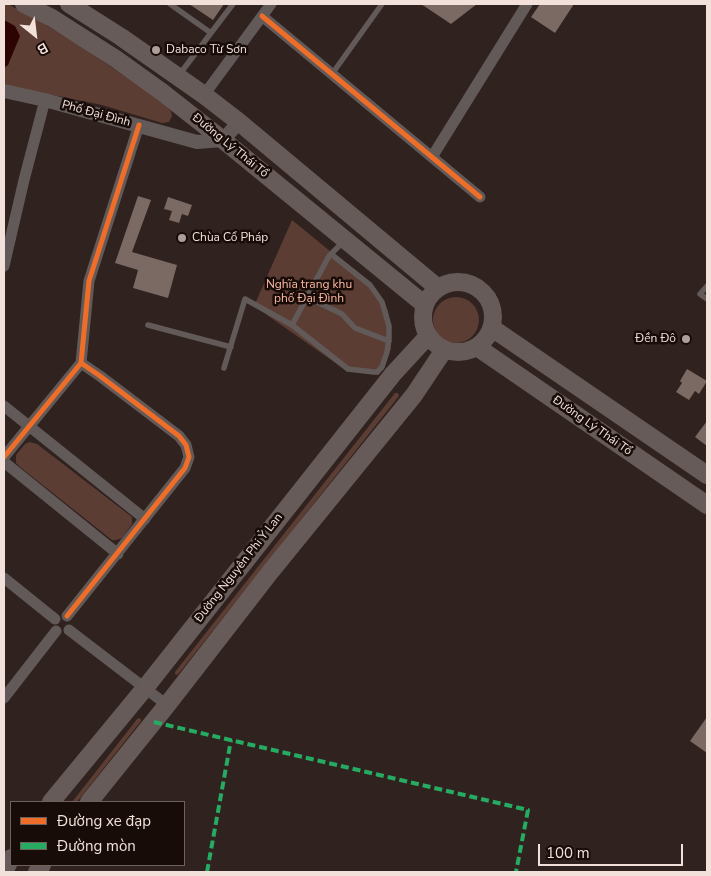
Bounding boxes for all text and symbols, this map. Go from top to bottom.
north arrow [10,10,60,60]
text: B [34,38,51,59]
place label: Dabaco Từ Sơn [166,43,247,57]
marker: Dabaco Từ Sơn [150,44,162,56]
street label: Phố Đại Đình [60,98,132,130]
street label: Đường Lý Thái Tổ [189,111,271,181]
place label: Chùa Cổ Pháp [192,231,268,245]
marker: Chùa Cổ Pháp [176,232,188,244]
park label: Nghĩa trang khu phố Đại Đình [266,278,352,306]
place label: Đền Đô [635,332,676,346]
marker: Đền Đô [680,333,692,345]
street label: Đường Lý Thái Tổ [549,393,635,459]
street label: Đường Nguyên Phi Ỷ Lan [192,511,286,625]
legend [10,801,185,866]
text: Đường xe đạp [57,811,151,831]
scale bar [541,834,686,866]
text: Đường mòn [57,836,136,856]
text: 100 m [546,843,590,863]

